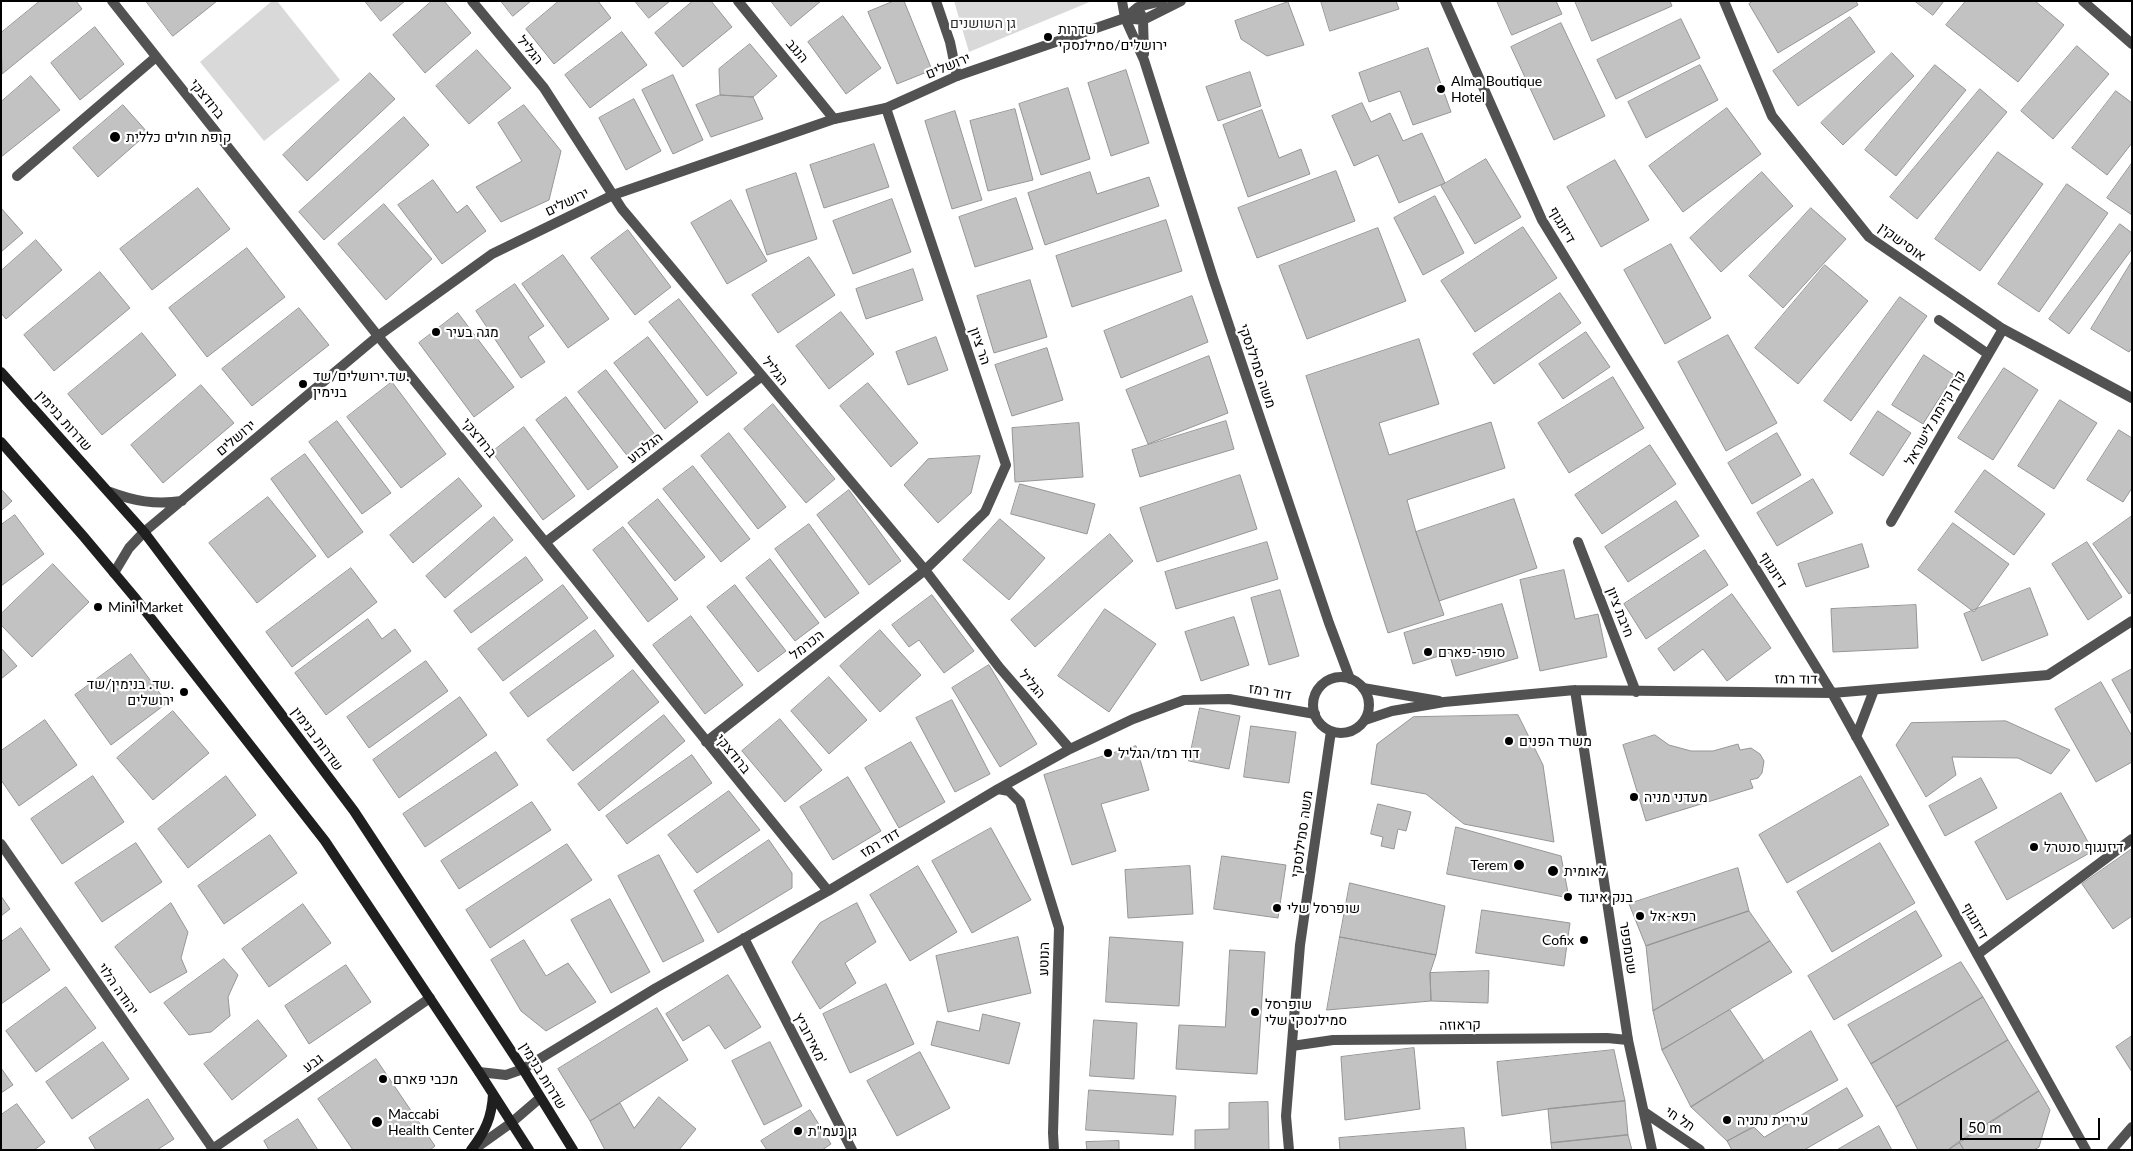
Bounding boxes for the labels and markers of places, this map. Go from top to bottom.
place label: שדרות ירושלים/סמילנסקי [1058,21,1167,54]
marker: שדרות ירושלים/סמילנסקי [1042,31,1054,43]
place label: Alma Boutique Hotel [1451,73,1542,105]
marker: Alma Boutique Hotel [1435,83,1447,95]
place label: קופת חולים כללית [126,129,231,145]
marker: קופת חולים כללית [108,130,122,144]
place label: מגה בעיר [446,324,499,340]
marker: מגה בעיר [430,326,442,338]
place label: שד.ירושלים/שד. בנימין [313,368,409,401]
marker: שד.ירושלים/שד. בנימין [297,378,309,390]
place label: Mini Market [108,599,183,615]
marker: Mini Market [92,601,104,613]
place label: סופר-פארם [1438,644,1505,660]
marker: סופר-פארם [1422,646,1434,658]
place label: שד. בנימין/שד. ירושלים [87,676,174,709]
marker: שד. בנימין/שד. ירושלים [178,686,190,698]
place label: משרד הפנים [1519,733,1592,749]
marker: משרד הפנים [1503,735,1515,747]
place label: דוד רמז/הגליל [1118,745,1200,761]
marker: דוד רמז/הגליל [1102,747,1114,759]
place label: מעדני מניה [1644,789,1708,805]
marker: מעדני מניה [1628,791,1640,803]
place label: דיזנגוף סנטרל [2044,839,2124,855]
marker: דיזנגוף סנטרל [2028,841,2040,853]
place label: Terem [1470,857,1508,873]
marker: Terem [1512,858,1526,872]
place label: לאומית [1564,863,1606,879]
marker: לאומית [1546,864,1560,878]
place label: בנק איגוד [1578,889,1633,905]
marker: בנק איגוד [1562,891,1574,903]
place label: שופרסל שלי [1287,900,1360,916]
marker: שופרסל שלי [1271,902,1283,914]
place label: רפא-אל [1650,908,1696,924]
marker: רפא-אל [1634,910,1646,922]
place label: Cofix [1542,932,1574,948]
marker: Cofix [1578,934,1590,946]
place label: שופרסל סמילנסקי שלי [1265,996,1347,1028]
marker: שופרסל סמילנסקי שלי [1249,1006,1261,1018]
place label: מכבי פארם [393,1071,458,1087]
marker: מכבי פארם [377,1073,389,1085]
place label: Maccabi Health Center [388,1106,474,1138]
place label: עיריית נתניה [1737,1112,1808,1128]
marker: עיריית נתניה [1721,1114,1733,1126]
marker: Maccabi Health Center [370,1115,384,1129]
place label: גן נעמ"ת [808,1123,857,1139]
marker: גן נעמ"ת [792,1125,804,1137]

